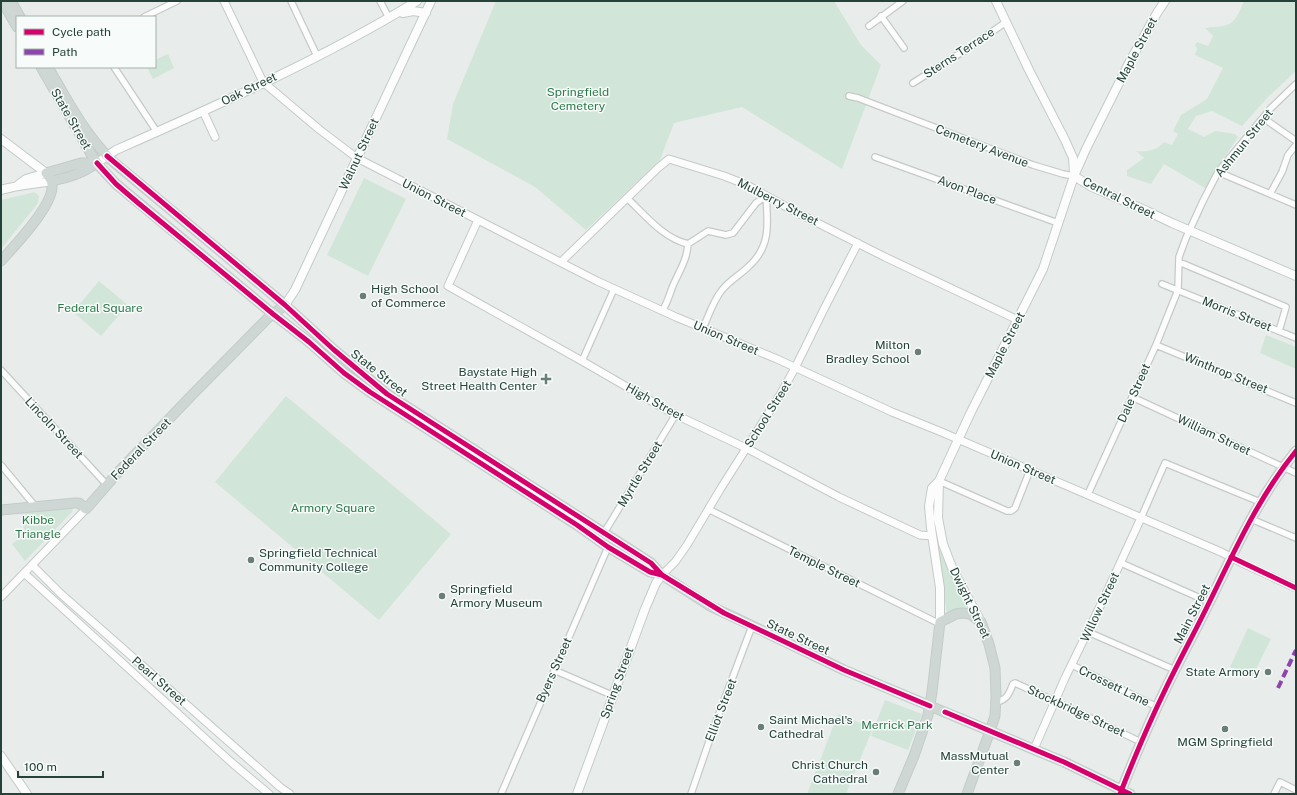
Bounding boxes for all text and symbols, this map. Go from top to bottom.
street label: Maple Street [1114,14,1160,85]
legend [16,16,156,68]
text: Cycle path [52,25,111,39]
street label: Sterns Terrace [921,25,997,81]
text: Path [52,45,78,59]
street label: Oak Street [219,69,279,108]
park label: Springfield Cemetery [547,85,609,113]
street label: State Street [48,86,94,152]
street label: Ashmun Street [1212,106,1276,180]
street label: Walnut Street [336,116,382,192]
street label: Cemetery Avenue [933,122,1031,170]
street label: Avon Place [936,173,998,207]
street label: Central Street [1080,174,1158,222]
street label: Union Street [400,176,469,220]
street label: Mulberry Street [735,176,821,229]
place label: High School of Commerce [371,282,446,310]
marker: High School of Commerce [358,291,368,301]
street label: Morris Street [1200,294,1274,334]
park label: Federal Square [57,301,143,315]
street label: Maple Street [982,309,1028,380]
street label: Union Street [691,318,761,358]
place label: Milton Bradley School [826,338,910,366]
street label: State Street [348,347,410,400]
marker: Milton Bradley School [913,347,923,357]
street label: Winthrop Street [1182,350,1270,396]
street label: Dale Street [1115,361,1153,425]
place label: Baystate High Street Health Center [421,365,537,393]
marker: Baystate High Street Health Center [540,373,552,385]
street label: School Street [742,378,794,450]
street label: High Street [623,380,687,424]
street label: Lincoln Street [22,394,86,462]
street label: William Street [1175,412,1253,458]
street label: Federal Street [108,415,174,483]
street label: Myrtle Street [615,438,665,509]
street label: Union Street [988,447,1058,487]
park label: Armory Square [291,501,376,515]
park label: Kibbe Triangle [15,513,61,541]
street label: Temple Street [786,543,863,591]
place label: Springfield Technical Community College [259,546,378,574]
marker: Springfield Technical Community College [246,555,256,565]
street label: Dwight Street [947,565,993,641]
street label: Willow Street [1078,570,1122,644]
place label: Springfield Armory Museum [450,582,542,610]
street label: Main Street [1171,582,1213,646]
marker: Springfield Armory Museum [437,591,447,601]
street label: State Street [764,616,832,658]
street label: Byers Street [533,635,575,705]
street label: Spring Street [598,645,637,721]
street label: Pearl Street [129,654,189,709]
street label: Crossett Lane [1076,663,1152,709]
place label: State Armory [1185,665,1261,679]
marker: State Armory [1263,667,1273,677]
street label: Elliot Street [703,676,740,744]
street label: Stockbridge Street [1025,682,1127,740]
place label: Saint Michael's Cathedral [769,713,853,741]
park label: Merrick Park [861,718,933,732]
marker: Saint Michael's Cathedral [756,722,766,732]
marker: MGM Springfield [1220,724,1230,734]
place label: MGM Springfield [1177,735,1273,749]
place label: MassMutual Center [940,749,1009,777]
scale bar [18,753,103,779]
place label: Christ Church Cathedral [791,758,868,786]
marker: MassMutual Center [1012,758,1022,768]
text: 100 m [24,760,57,774]
marker: Christ Church Cathedral [871,767,881,777]

